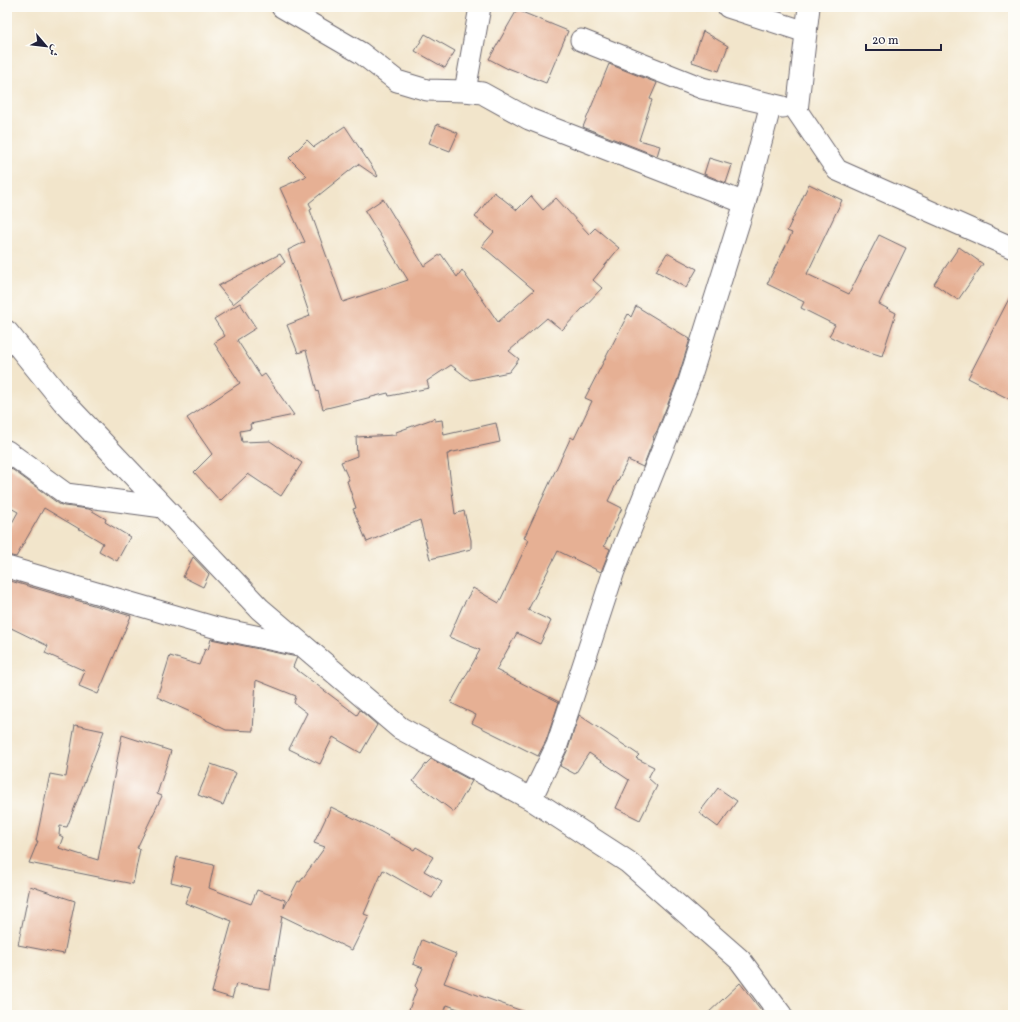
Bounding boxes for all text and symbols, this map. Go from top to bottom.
north arrow [26,26,66,66]
scale bar [866,26,941,52]
text: 20 m [872,33,899,49]
text: ش [44,42,63,58]

